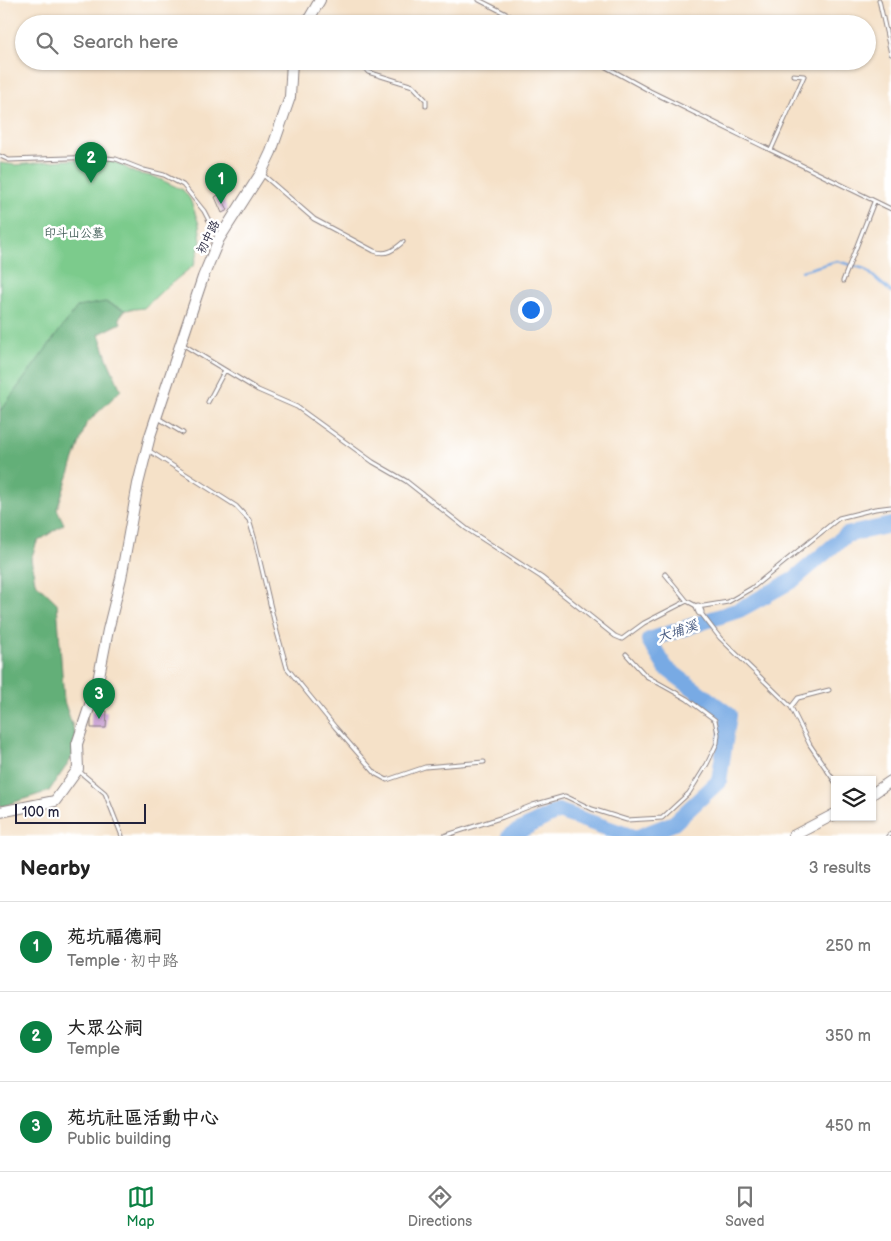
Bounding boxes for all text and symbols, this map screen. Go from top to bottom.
search box [15,15,876,70]
icon: search [33,29,61,57]
text: Search here [73,31,178,54]
pin: 2 [75,142,107,183]
pin: 1 [205,163,237,204]
street label: 初中路 [194,218,223,257]
park label: 印斗山公墓 [44,226,104,241]
your location [518,297,544,323]
water label: 大埔溪 [655,616,701,646]
pin: 3 [83,678,115,719]
map controls [831,776,876,821]
button: layers [831,776,876,821]
scale bar [15,801,146,824]
text: 100 m [22,804,59,821]
text: Nearby [20,856,90,881]
text: 3 results [809,859,871,878]
text: 苑坑福德祠 [67,926,162,949]
text: 1 [33,937,39,956]
text: 250 m [825,937,871,956]
text: Temple · 初中路 [67,952,178,971]
text: 大眾公祠 [67,1017,143,1040]
text: 2 [31,1027,41,1046]
text: 350 m [825,1027,871,1046]
text: Temple [67,1040,120,1059]
text: 苑坑社區活動中心 [67,1107,219,1130]
text: 3 [31,1117,41,1136]
text: 450 m [825,1117,871,1136]
text: Public building [67,1130,171,1149]
tab: Map [127,1183,155,1230]
tab: Directions [408,1183,472,1230]
tab: Saved [725,1183,764,1230]

